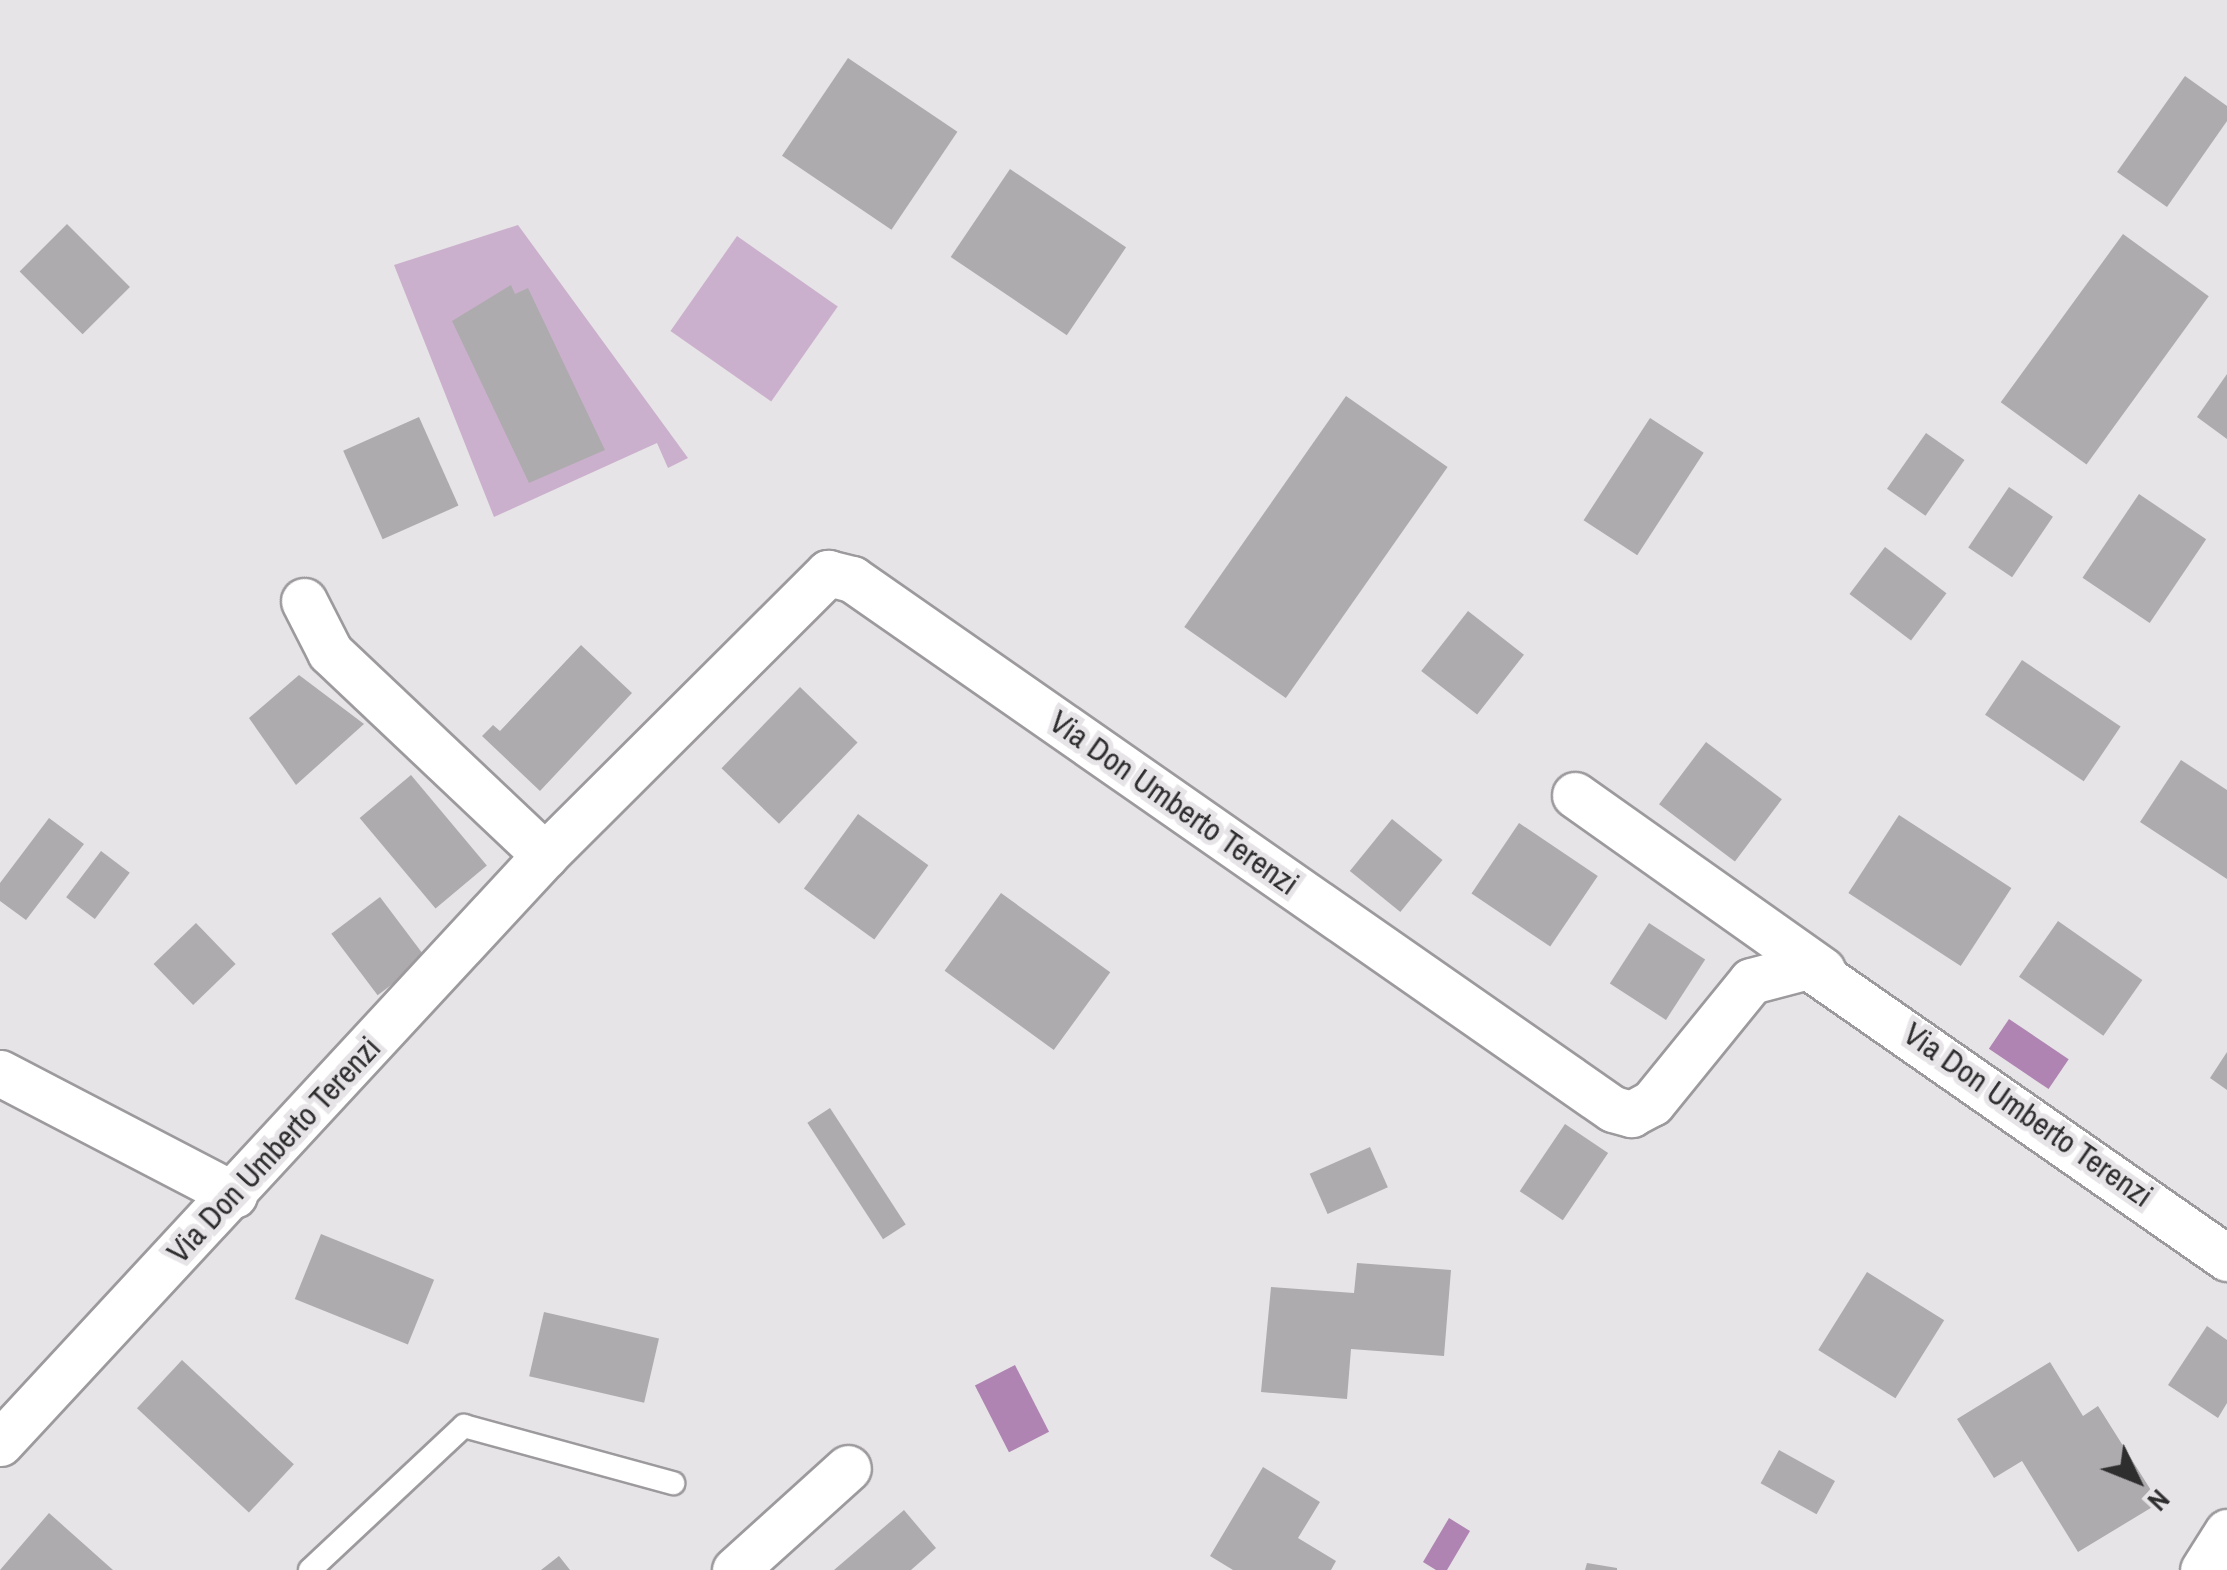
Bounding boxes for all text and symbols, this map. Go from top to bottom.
street label: Via Don Umberto Terenzi [1042,702,1306,904]
street label: Via Don Umberto Terenzi [1896,1014,2160,1216]
street label: Via Don Umberto Terenzi [159,1029,389,1271]
north arrow [2087,1430,2187,1530]
text: N [2139,1481,2178,1519]

